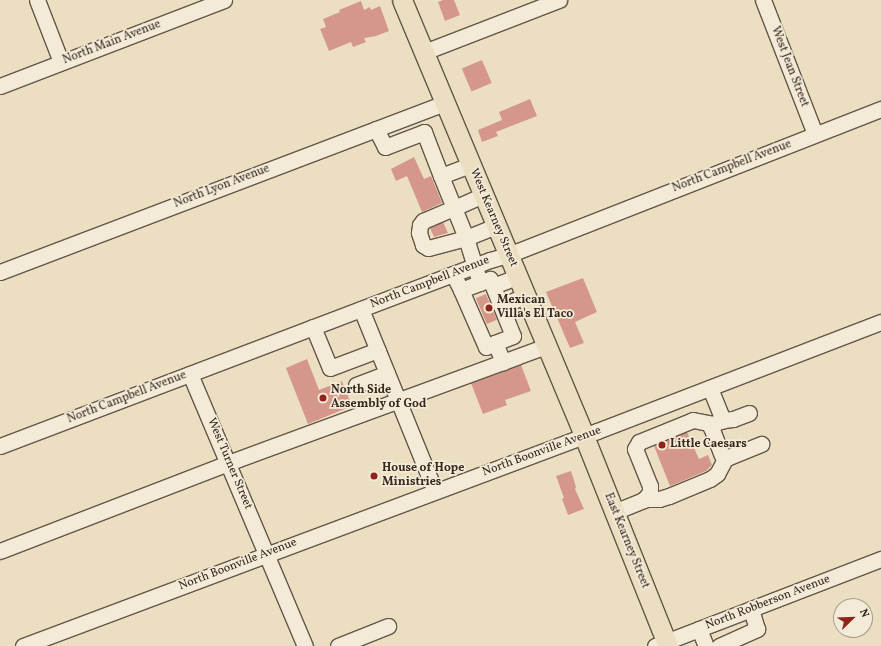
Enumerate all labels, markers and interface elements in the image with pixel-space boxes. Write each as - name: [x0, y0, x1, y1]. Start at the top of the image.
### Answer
- street label: North Main Avenue: [61, 18, 163, 68]
- street label: West Jean Street: [767, 25, 811, 109]
- street label: North Campbell Avenue: [670, 138, 794, 196]
- street label: North Lyon Avenue: [172, 162, 272, 212]
- street label: West Kearney Street: [466, 166, 520, 270]
- street label: North Campbell Avenue: [368, 254, 492, 312]
- place label: Mexican Villa's El Taco: [497, 294, 573, 322]
- marker: Mexican Villa's El Taco: [484, 303, 494, 313]
- street label: North Campbell Avenue: [65, 369, 189, 427]
- place label: North Side Assembly of God: [331, 384, 425, 412]
- marker: North Side Assembly of God: [318, 393, 328, 403]
- street label: West Turner Street: [203, 416, 255, 512]
- street label: North Boonville Avenue: [481, 424, 603, 480]
- place label: Little Caesars: [670, 438, 747, 452]
- marker: Little Caesars: [657, 440, 667, 450]
- place label: House of Hope Ministries: [382, 462, 463, 490]
- marker: House of Hope Ministries: [369, 471, 379, 481]
- street label: East Kearney Street: [600, 491, 652, 591]
- street label: North Boonville Avenue: [177, 536, 299, 594]
- street label: North Robberson Avenue: [704, 573, 832, 633]
- north arrow: [833, 598, 873, 638]
- text: N: [855, 607, 872, 620]

